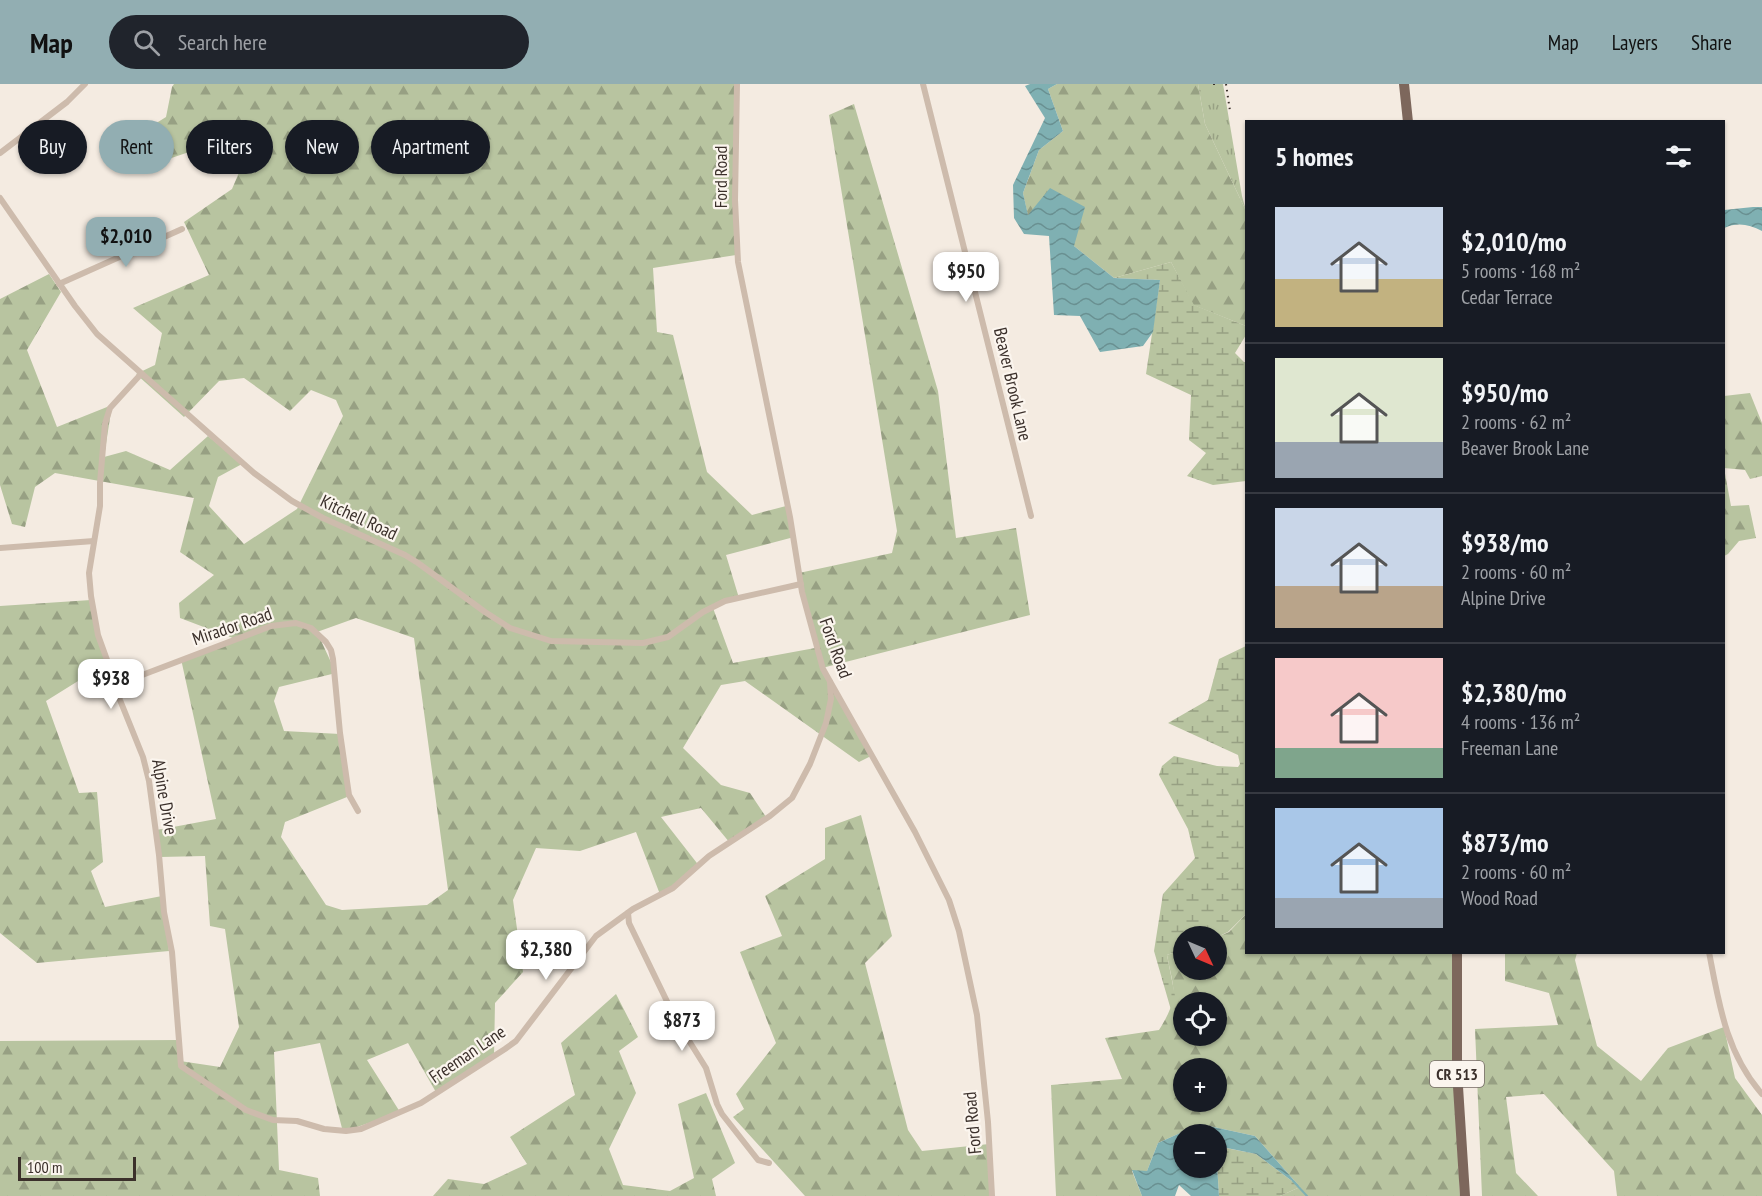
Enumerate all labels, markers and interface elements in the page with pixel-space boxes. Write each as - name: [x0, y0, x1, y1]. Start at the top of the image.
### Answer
- search box: [109, 15, 529, 69]
- text: Map: [30, 24, 73, 61]
- icon: search: [130, 26, 163, 59]
- text: Search here: [178, 28, 267, 56]
- text: Map: [1548, 29, 1579, 56]
- text: Layers: [1612, 29, 1658, 56]
- text: Share: [1691, 29, 1732, 56]
- chip: Buy: [18, 120, 87, 174]
- chip: Rent: [99, 120, 174, 174]
- chip: Filters: [186, 120, 273, 174]
- chip: New: [285, 120, 359, 174]
- chip: Apartment: [371, 120, 490, 174]
- text: 5 homes: [1275, 140, 1353, 173]
- icon: filters: [1662, 140, 1695, 173]
- street label: Ford Road: [709, 146, 732, 208]
- pin: $2,010: [77, 217, 175, 268]
- text: $2,010: [100, 223, 152, 249]
- text: $2,010/mo: [1461, 225, 1567, 258]
- icon: home: [1323, 231, 1395, 303]
- pin: $950: [930, 252, 1002, 303]
- text: $950: [947, 258, 985, 284]
- text: 5 rooms · 168 m²: [1461, 258, 1580, 284]
- text: Cedar Terrace: [1461, 284, 1553, 310]
- street label: Beaver Brook Lane: [989, 325, 1037, 443]
- text: $950/mo: [1461, 376, 1549, 409]
- icon: home: [1323, 382, 1395, 454]
- text: 2 rooms · 62 m²: [1461, 409, 1571, 435]
- text: Beaver Brook Lane: [1461, 435, 1589, 461]
- street label: Kitchell Road: [317, 489, 401, 545]
- text: $938/mo: [1461, 526, 1549, 559]
- icon: home: [1323, 532, 1395, 604]
- text: 2 rooms · 60 m²: [1461, 559, 1571, 585]
- text: Alpine Drive: [1461, 585, 1546, 611]
- street label: Mirador Road: [189, 602, 275, 650]
- street label: Ford Road: [815, 615, 857, 681]
- pin: $938: [75, 659, 147, 710]
- text: $938: [92, 665, 130, 691]
- text: $2,380/mo: [1461, 676, 1567, 709]
- icon: home: [1323, 682, 1395, 754]
- text: 4 rooms · 136 m²: [1461, 709, 1580, 735]
- text: Freeman Lane: [1461, 735, 1558, 761]
- street label: Alpine Drive: [147, 757, 183, 837]
- text: $873/mo: [1461, 826, 1549, 859]
- icon: home: [1323, 832, 1395, 904]
- text: 2 rooms · 60 m²: [1461, 859, 1571, 885]
- text: Wood Road: [1461, 885, 1538, 911]
- north arrow: [1173, 926, 1227, 980]
- map controls: [1173, 926, 1227, 1178]
- pin: $2,380: [497, 930, 595, 981]
- text: $2,380: [520, 936, 572, 962]
- button: locate: [1173, 992, 1227, 1046]
- pin: $873: [646, 1001, 718, 1052]
- text: $873: [663, 1007, 701, 1033]
- street label: Freeman Lane: [424, 1020, 510, 1088]
- button: +: [1173, 1058, 1227, 1112]
- road number: CR 513: [1430, 1061, 1484, 1087]
- street label: Ford Road: [958, 1091, 986, 1155]
- button: −: [1173, 1124, 1227, 1178]
- scale bar: [18, 1154, 136, 1182]
- text: 100 m: [27, 1157, 62, 1177]

